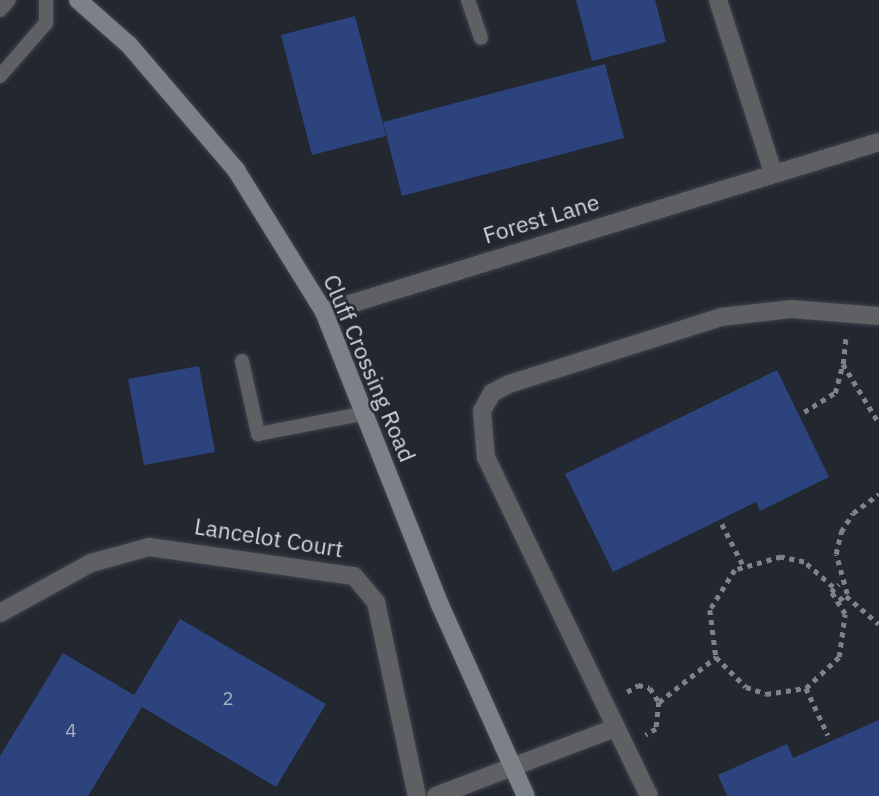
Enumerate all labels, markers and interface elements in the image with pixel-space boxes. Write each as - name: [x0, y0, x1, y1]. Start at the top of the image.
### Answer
- street label: Forest Lane: [480, 187, 602, 249]
- street label: Cluff Crossing Road: [318, 270, 422, 466]
- street label: Lancelot Court: [193, 512, 345, 562]
- house number: 2: [222, 688, 234, 710]
- house number: 4: [65, 720, 77, 742]

